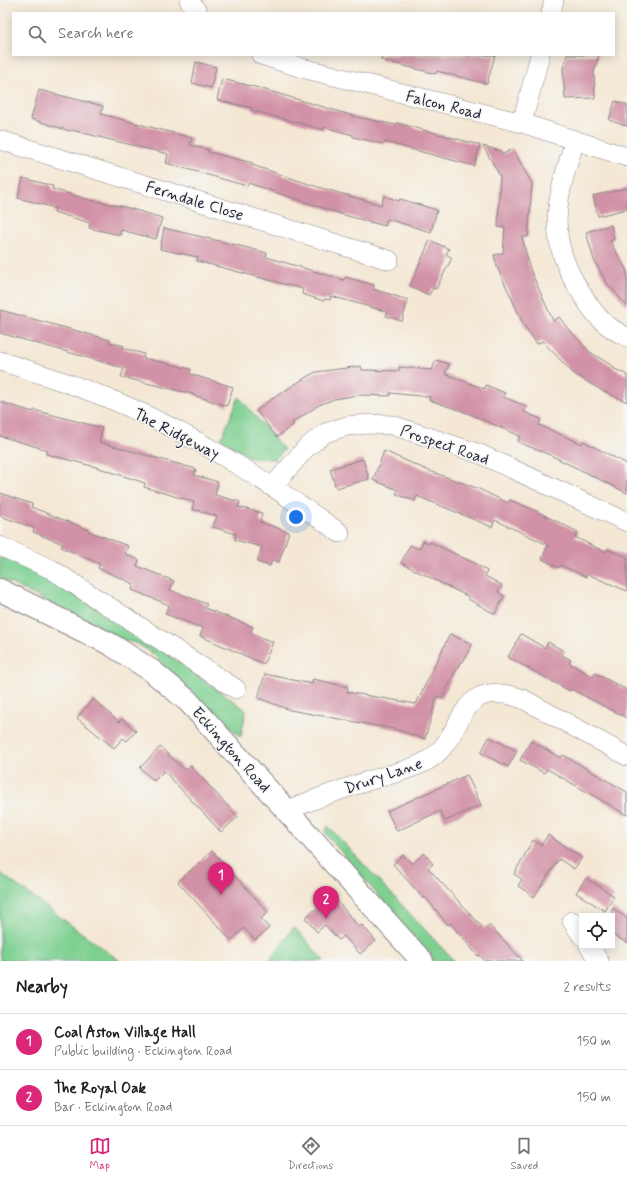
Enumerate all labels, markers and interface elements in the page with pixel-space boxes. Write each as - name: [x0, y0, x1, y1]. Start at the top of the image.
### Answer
- search box: [12, 12, 615, 56]
- icon: search: [26, 23, 48, 45]
- text: Search here: [58, 24, 134, 44]
- street label: Falcon Road: [404, 86, 484, 125]
- street label: Ferndale Close: [143, 177, 246, 226]
- street label: The Ridgeway: [129, 404, 223, 466]
- street label: Prospect Road: [397, 420, 492, 470]
- your location: [286, 507, 306, 527]
- street label: Eckington Road: [187, 703, 275, 797]
- street label: Drury Lane: [342, 753, 425, 800]
- pin: 1: [208, 862, 234, 895]
- pin: 2: [313, 886, 339, 919]
- map controls: [579, 913, 615, 949]
- button: locate: [579, 913, 615, 949]
- text: Nearby: [16, 976, 68, 998]
- text: 2 results: [564, 979, 611, 996]
- text: Coal Aston Village Hall: [54, 1023, 196, 1043]
- text: 1: [26, 1033, 32, 1050]
- text: 150 m: [577, 1033, 611, 1050]
- text: Public building · Eckington Road: [54, 1043, 232, 1060]
- text: The Royal Oak: [54, 1079, 146, 1099]
- text: 2: [26, 1089, 32, 1106]
- text: 150 m: [577, 1089, 611, 1106]
- text: Bar · Eckington Road: [54, 1099, 172, 1116]
- tab: Map: [89, 1135, 111, 1173]
- tab: Directions: [288, 1135, 333, 1173]
- tab: Saved: [511, 1135, 538, 1173]

